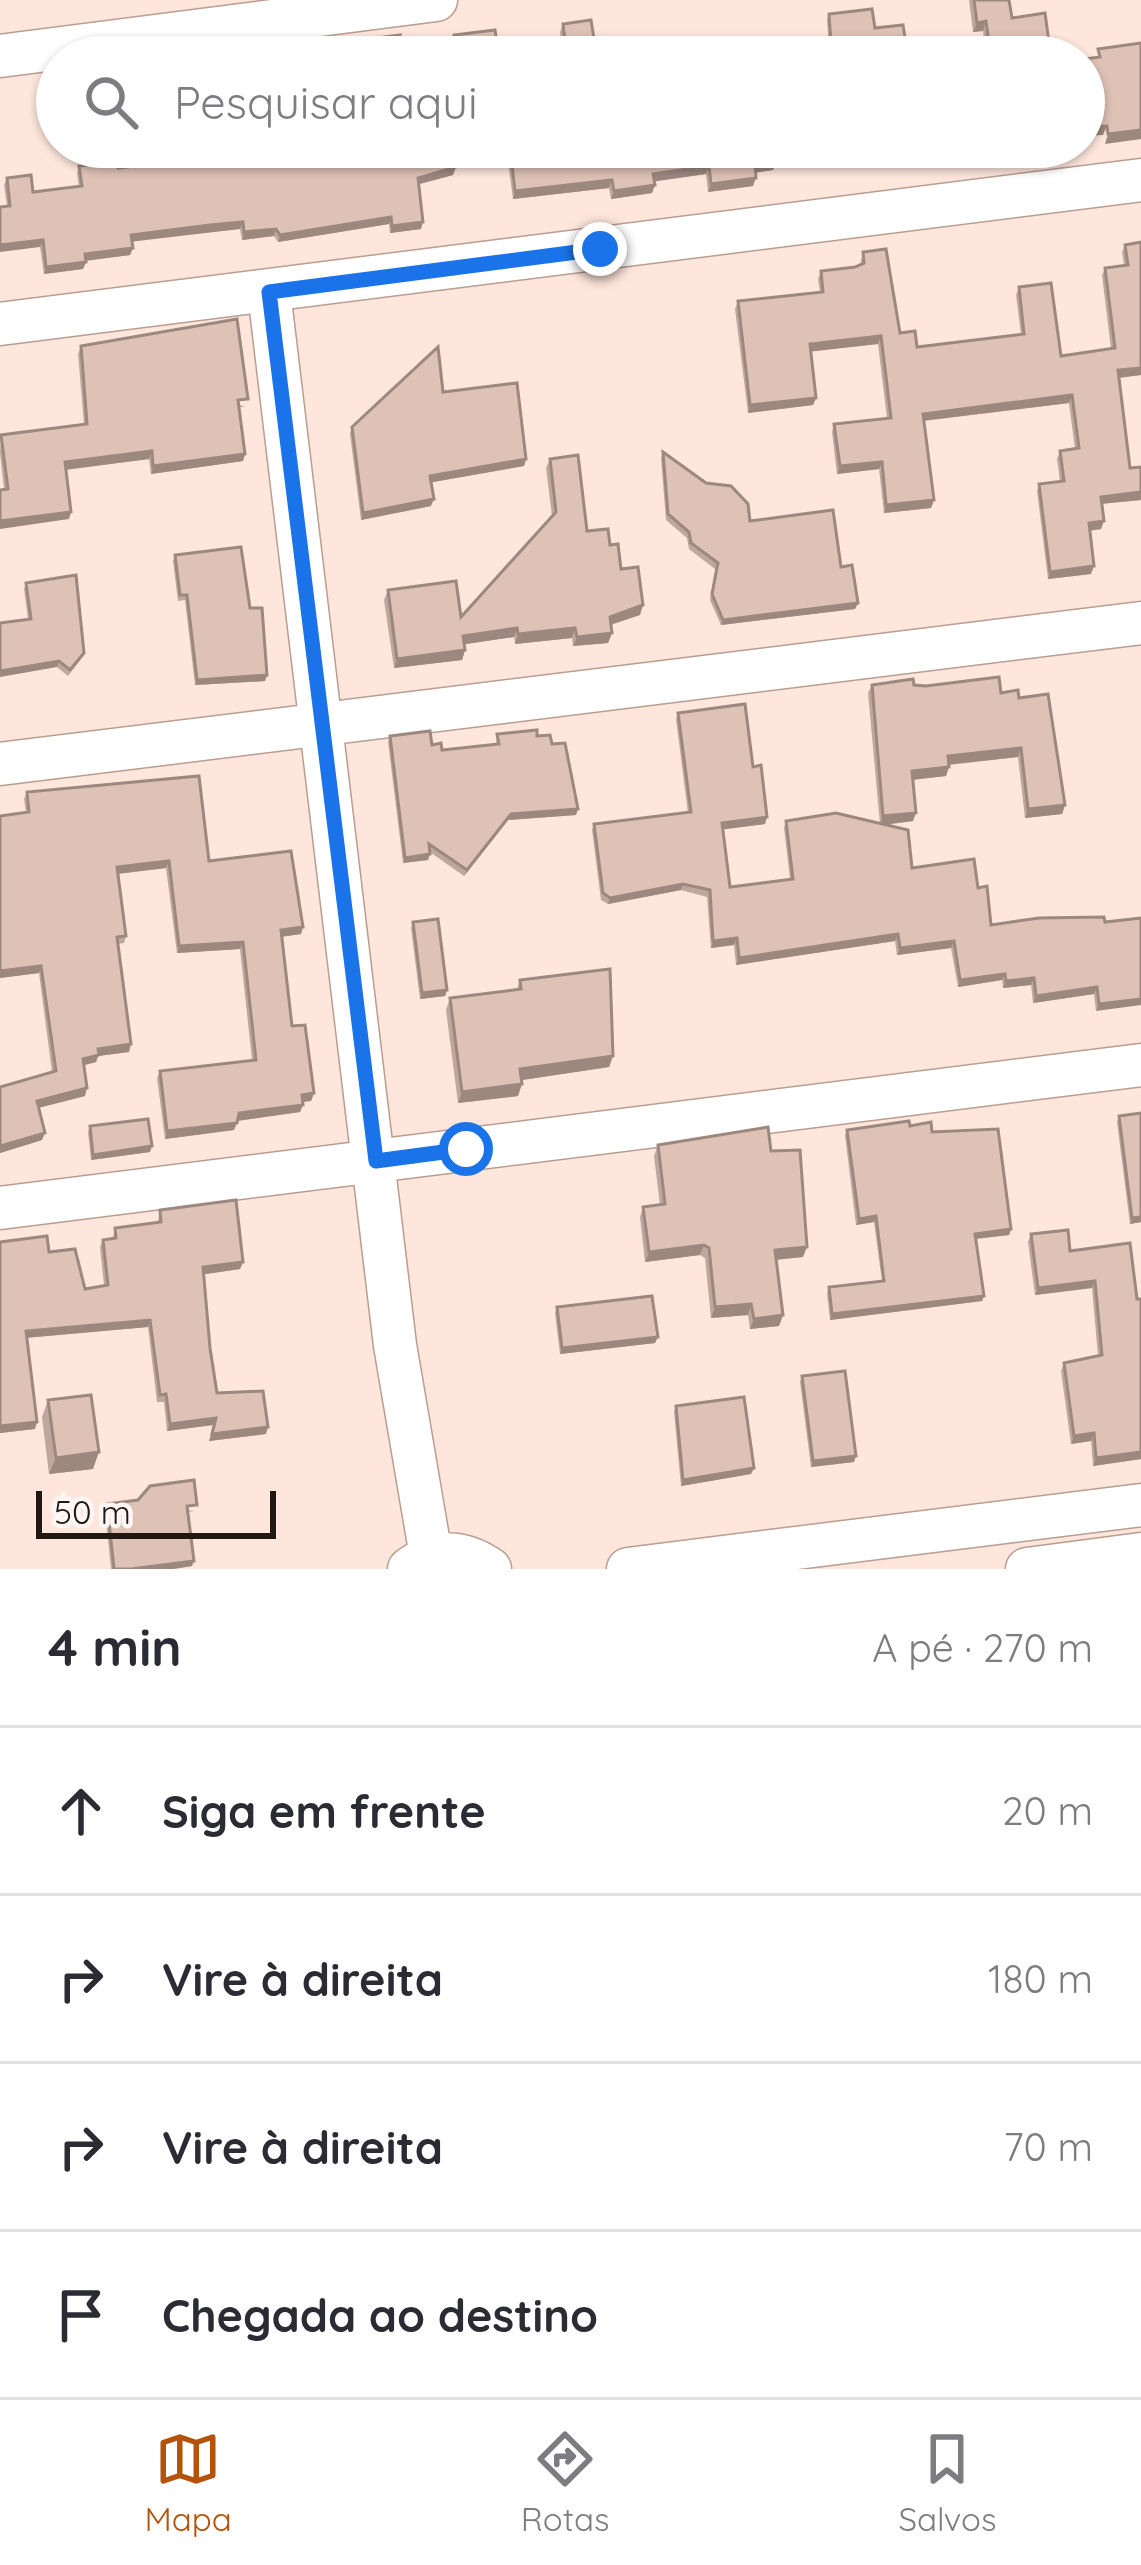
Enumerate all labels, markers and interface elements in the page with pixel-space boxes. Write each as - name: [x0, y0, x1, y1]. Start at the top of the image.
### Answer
- search box: [36, 36, 1105, 168]
- icon: search: [78, 69, 144, 135]
- text: Pesquisar aqui: [174, 74, 478, 130]
- route end: [573, 222, 627, 276]
- route start: [439, 1122, 493, 1176]
- scale bar: [36, 1485, 276, 1538]
- text: 50 m: [54, 1491, 131, 1532]
- text: 4 min: [48, 1615, 182, 1679]
- text: A pé · 270 m: [872, 1623, 1093, 1672]
- icon: ahead: [48, 1778, 114, 1844]
- text: Siga em frente: [162, 1783, 486, 1839]
- text: 20 m: [1002, 1786, 1093, 1835]
- icon: right: [48, 1946, 114, 2012]
- text: Vire à direita: [162, 1951, 443, 2007]
- text: 180 m: [988, 1954, 1093, 2003]
- icon: right: [48, 2114, 114, 2180]
- text: Vire à direita: [162, 2119, 443, 2175]
- text: 70 m: [1004, 2122, 1093, 2171]
- icon: arrive: [48, 2282, 114, 2348]
- text: Chegada ao destino: [162, 2287, 598, 2343]
- tab: Mapa: [145, 2426, 232, 2539]
- tab: Rotas: [521, 2426, 609, 2539]
- tab: Salvos: [898, 2426, 996, 2539]

